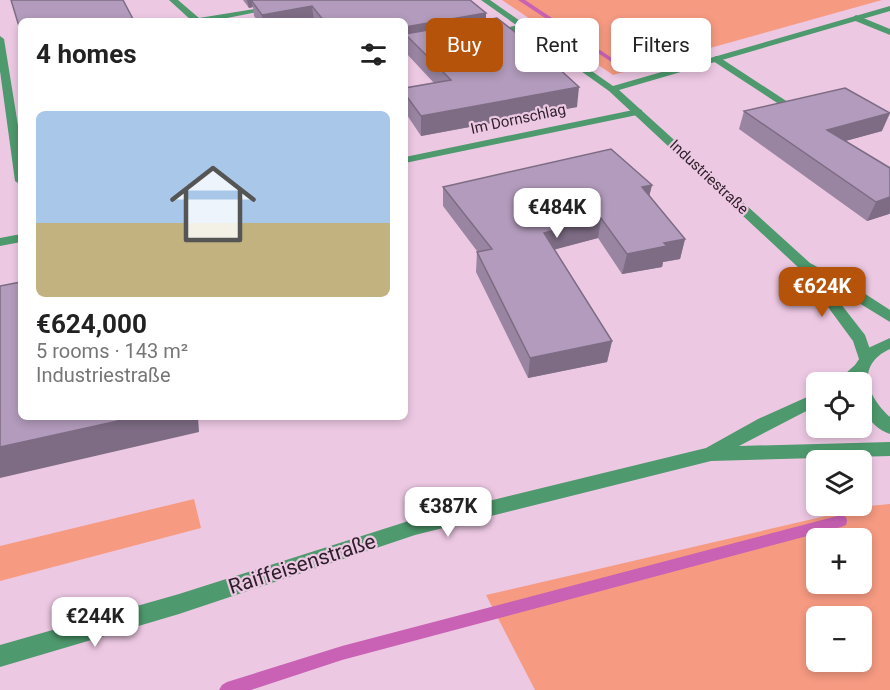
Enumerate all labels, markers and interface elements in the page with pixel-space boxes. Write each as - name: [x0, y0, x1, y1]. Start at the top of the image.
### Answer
- chip: Buy: [426, 18, 503, 72]
- chip: Rent: [515, 18, 599, 72]
- chip: Filters: [611, 18, 711, 72]
- icon: filters: [357, 38, 390, 71]
- text: 4 homes: [36, 39, 137, 69]
- street label: Im Dornschlag: [469, 100, 567, 138]
- street label: Industriestraße: [666, 136, 752, 218]
- icon: home: [159, 150, 267, 258]
- pin: €484K: [515, 188, 599, 239]
- text: €484K: [528, 195, 586, 219]
- pin: €624K: [780, 267, 864, 318]
- text: €624K: [793, 274, 851, 298]
- text: €624,000: [36, 309, 147, 339]
- text: 5 rooms · 143 m²: [36, 339, 188, 363]
- text: Industriestraße: [36, 363, 171, 387]
- map controls: [806, 372, 872, 672]
- button: locate: [806, 372, 872, 438]
- button: layers: [806, 450, 872, 516]
- pin: €387K: [406, 487, 490, 538]
- text: €387K: [419, 494, 477, 518]
- button: +: [806, 528, 872, 594]
- street label: Raiffeisenstraße: [225, 529, 379, 599]
- pin: €244K: [53, 597, 137, 648]
- text: €244K: [66, 604, 124, 628]
- button: −: [806, 606, 872, 672]

